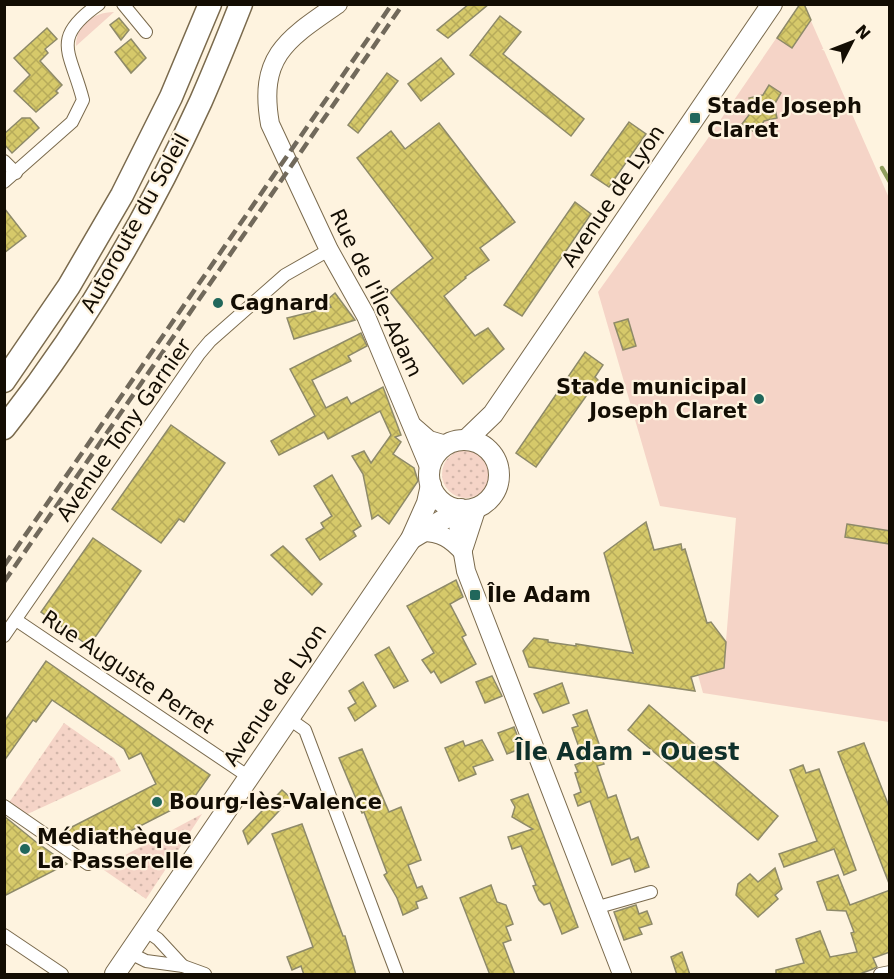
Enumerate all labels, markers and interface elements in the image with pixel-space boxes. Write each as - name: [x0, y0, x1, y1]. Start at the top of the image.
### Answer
- north arrow: [822, 12, 882, 72]
- text: N: [851, 21, 874, 44]
- place label: Stade Joseph Claret: [707, 94, 862, 142]
- marker: Stade Joseph Claret: [688, 111, 702, 125]
- street label: Avenue de Lyon: [557, 120, 669, 272]
- street label: Autoroute du Soleil: [76, 129, 194, 317]
- street label: Rue de l'Île-Adam: [325, 205, 428, 381]
- place label: Cagnard: [230, 291, 329, 315]
- marker: Cagnard: [211, 296, 225, 310]
- street label: Avenue Tony Garnier: [52, 334, 196, 526]
- place label: Stade municipal Joseph Claret: [556, 375, 747, 423]
- marker: Stade municipal Joseph Claret: [752, 392, 766, 406]
- place label: Île Adam: [487, 582, 591, 607]
- marker: Île Adam: [468, 588, 482, 602]
- street label: Rue Auguste Perret: [38, 606, 218, 738]
- street label: Avenue de Lyon: [219, 619, 331, 771]
- district label: Île Adam - Ouest: [515, 737, 739, 766]
- place label: Bourg-lès-Valence: [169, 790, 382, 814]
- marker: Bourg-lès-Valence: [150, 795, 164, 809]
- place label: Médiathèque La Passerelle: [37, 825, 193, 873]
- marker: Médiathèque La Passerelle: [18, 842, 32, 856]

